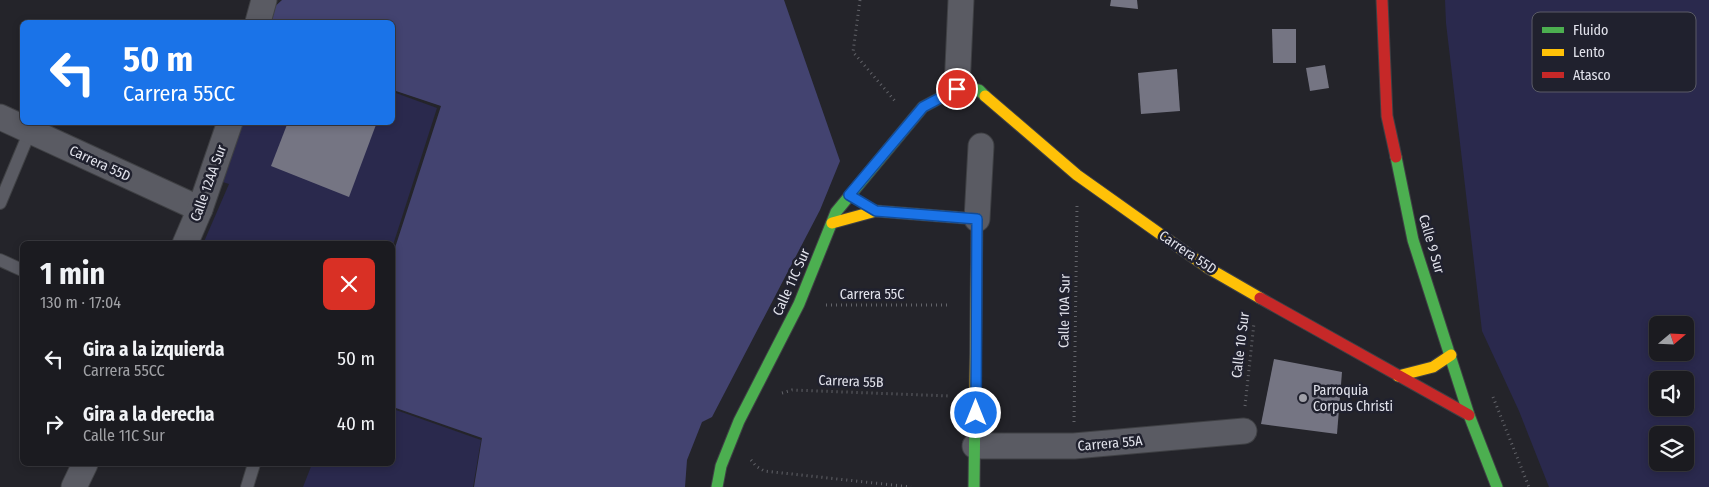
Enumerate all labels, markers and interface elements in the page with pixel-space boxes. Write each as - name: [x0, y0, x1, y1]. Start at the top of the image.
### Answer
- legend: [1532, 12, 1696, 92]
- text: Fluido: [1573, 22, 1608, 39]
- text: 50 m: [123, 38, 193, 80]
- icon: left: [40, 40, 105, 105]
- text: Lento: [1573, 44, 1605, 61]
- text: Atasco: [1573, 67, 1611, 84]
- pin: [936, 68, 978, 110]
- icon: arrive: [943, 75, 971, 103]
- text: Carrera 55CC: [123, 80, 235, 107]
- street label: Carrera 55D: [66, 142, 133, 185]
- street label: Calle 12AA Sur: [187, 143, 230, 224]
- street label: Calle 9 Sur: [1415, 213, 1448, 276]
- street label: Carrera 55D: [1156, 227, 1220, 278]
- street label: Calle 11C Sur: [769, 246, 814, 318]
- text: 1 min: [40, 256, 105, 292]
- button: close: [323, 258, 375, 310]
- street label: Calle 10A Sur: [1055, 274, 1074, 348]
- street label: Carrera 55C: [840, 286, 904, 303]
- text: 130 m · 17:04: [40, 293, 121, 312]
- street label: Calle 10 Sur: [1228, 311, 1253, 379]
- north arrow: [1649, 316, 1694, 361]
- map controls: [1649, 316, 1694, 471]
- text: Gira a la izquierda: [83, 338, 225, 361]
- icon: left: [40, 345, 68, 373]
- text: 50 m: [337, 347, 375, 370]
- text: Carrera 55CC: [83, 361, 165, 380]
- button: sound: [1649, 371, 1694, 416]
- street label: Carrera 55B: [818, 372, 884, 391]
- place label: Parroquia Corpus Christi: [1313, 382, 1393, 415]
- position arrow: [949, 386, 1001, 438]
- marker: Parroquia Corpus Christi: [1297, 392, 1309, 404]
- text: Gira a la derecha: [83, 403, 215, 426]
- icon: right: [40, 410, 68, 438]
- text: 40 m: [337, 412, 375, 435]
- text: Calle 11C Sur: [83, 426, 165, 445]
- button: layers: [1649, 426, 1694, 471]
- street label: Carrera 55A: [1077, 432, 1144, 455]

